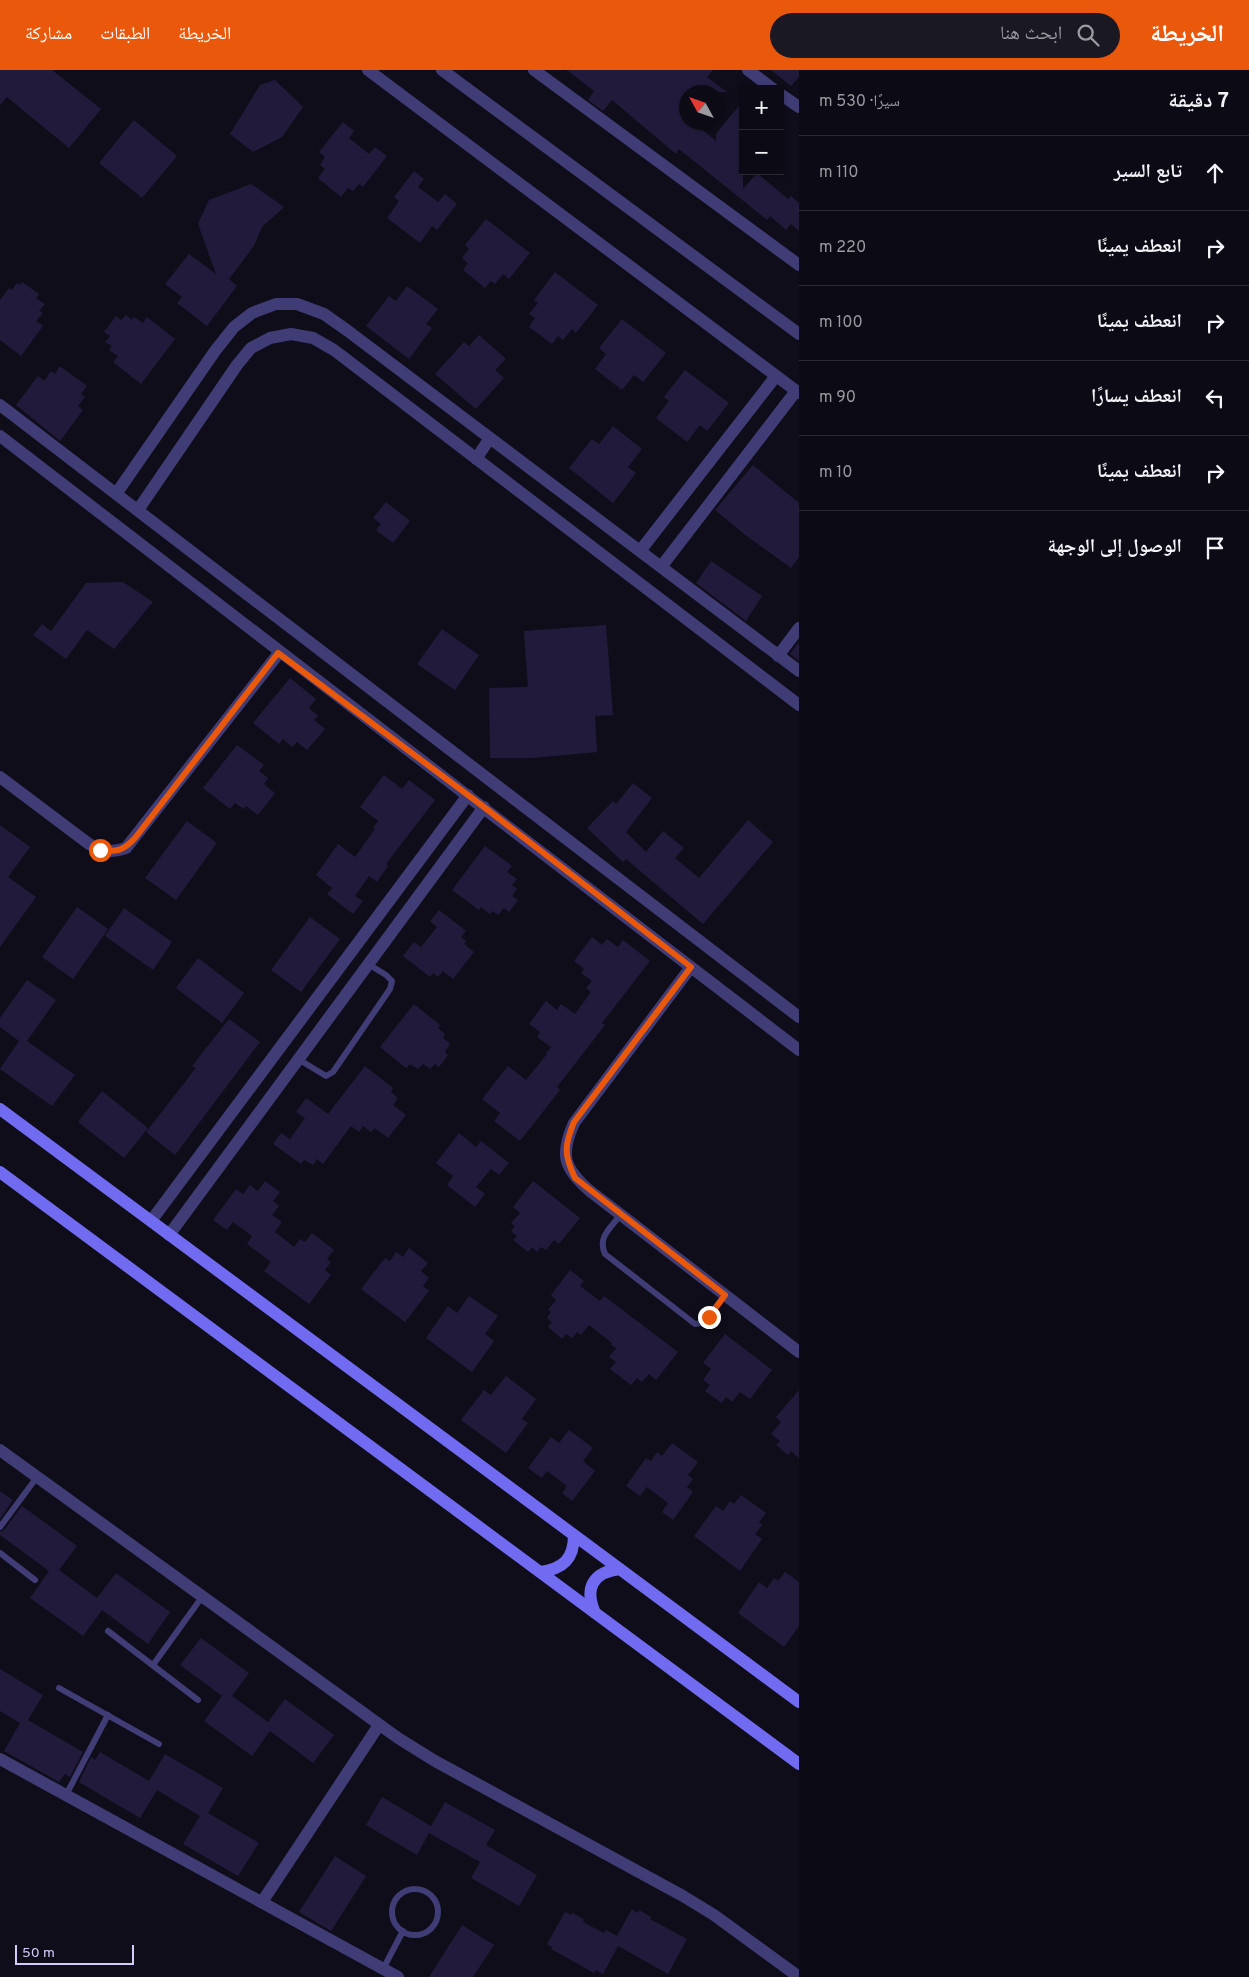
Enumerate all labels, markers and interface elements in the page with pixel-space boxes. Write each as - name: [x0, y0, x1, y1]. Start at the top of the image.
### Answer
- search box: [770, 13, 1120, 58]
- text: الخريطة: [1150, 20, 1224, 50]
- icon: search: [1074, 21, 1102, 49]
- text: ابحث هنا: [1000, 22, 1062, 46]
- text: مشاركة: [25, 23, 72, 46]
- text: الطبقات: [100, 23, 150, 46]
- text: الخريطة: [178, 23, 231, 46]
- north arrow: [679, 85, 724, 130]
- map controls: [739, 85, 784, 175]
- button: +: [739, 85, 784, 130]
- text: 7 دقيقة: [1168, 88, 1229, 115]
- text: سيرًا · 530 m: [819, 92, 900, 112]
- button: −: [739, 130, 784, 175]
- icon: ahead: [1201, 159, 1229, 187]
- text: تابع السير: [1114, 160, 1182, 184]
- text: 110 m: [819, 163, 859, 183]
- icon: right: [1201, 234, 1229, 262]
- text: انعطف يمينًا: [1097, 235, 1182, 259]
- text: 220 m: [819, 238, 866, 258]
- icon: right: [1201, 309, 1229, 337]
- text: انعطف يمينًا: [1097, 310, 1182, 334]
- text: 100 m: [819, 313, 863, 333]
- icon: left: [1201, 384, 1229, 412]
- text: انعطف يسارًا: [1091, 385, 1182, 409]
- text: 90 m: [819, 388, 856, 408]
- icon: right: [1201, 459, 1229, 487]
- text: انعطف يمينًا: [1097, 460, 1182, 484]
- text: 10 m: [819, 463, 853, 483]
- icon: arrive: [1201, 534, 1229, 562]
- text: الوصول إلى الوجهة: [1048, 535, 1182, 559]
- route start: [89, 839, 112, 862]
- route end: [698, 1306, 721, 1329]
- scale bar: [15, 1942, 134, 1965]
- text: 50 m: [22, 1945, 55, 1962]

